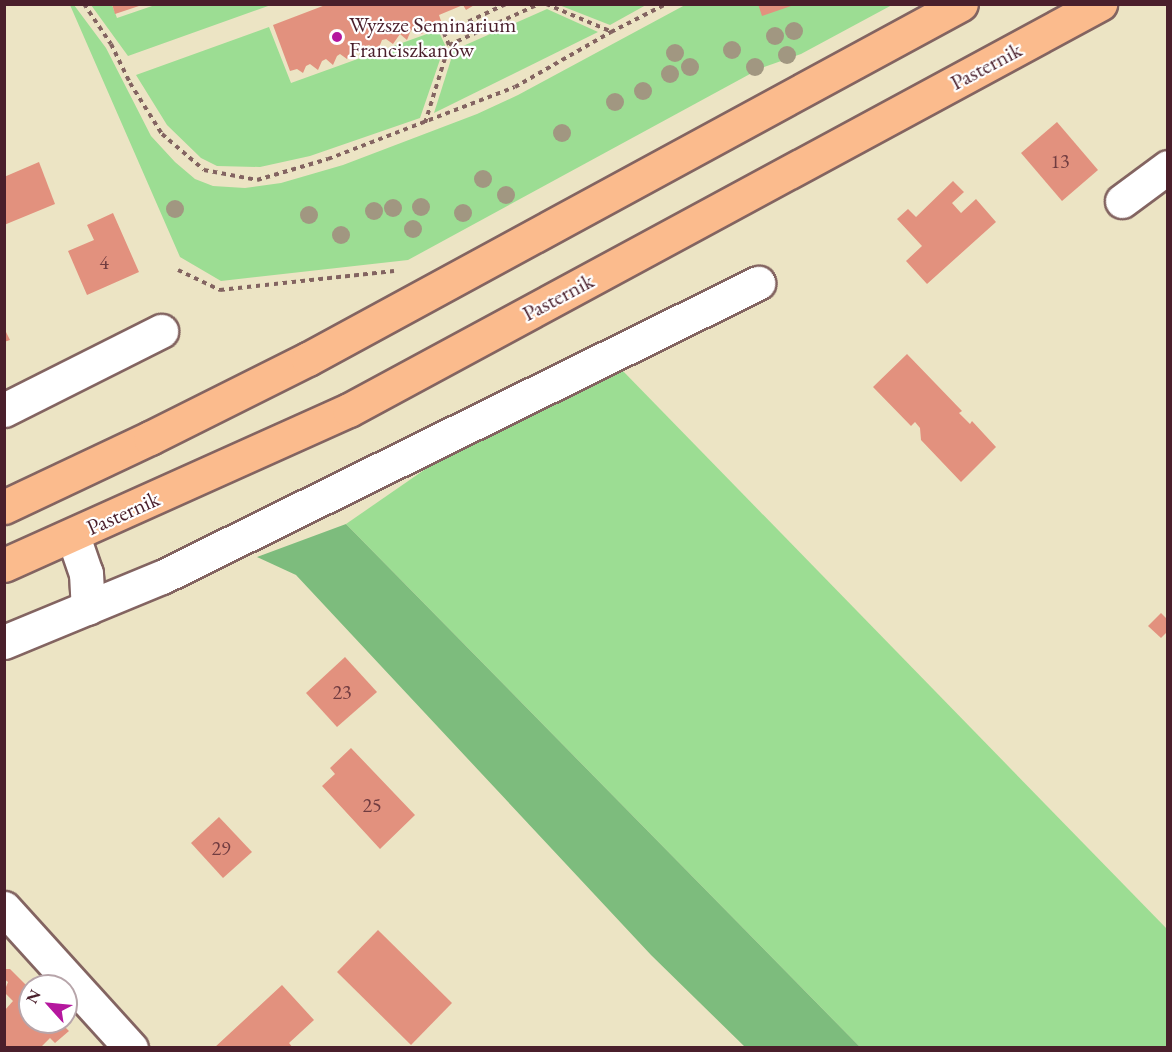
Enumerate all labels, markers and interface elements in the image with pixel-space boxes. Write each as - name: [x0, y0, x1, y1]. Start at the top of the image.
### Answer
- place label: Wyższe Seminarium Franciszkanów: [349, 11, 516, 62]
- marker: Wyższe Seminarium Franciszkanów: [330, 30, 344, 44]
- street label: Pasternik: [946, 36, 1026, 96]
- house number: 13: [1050, 149, 1070, 173]
- house number: 4: [99, 250, 109, 274]
- street label: Pasternik: [518, 267, 598, 327]
- street label: Pasternik: [82, 485, 164, 541]
- house number: 23: [332, 680, 352, 704]
- house number: 25: [362, 793, 382, 817]
- house number: 29: [211, 836, 231, 860]
- north arrow: [18, 974, 78, 1034]
- text: N: [21, 986, 46, 1007]

